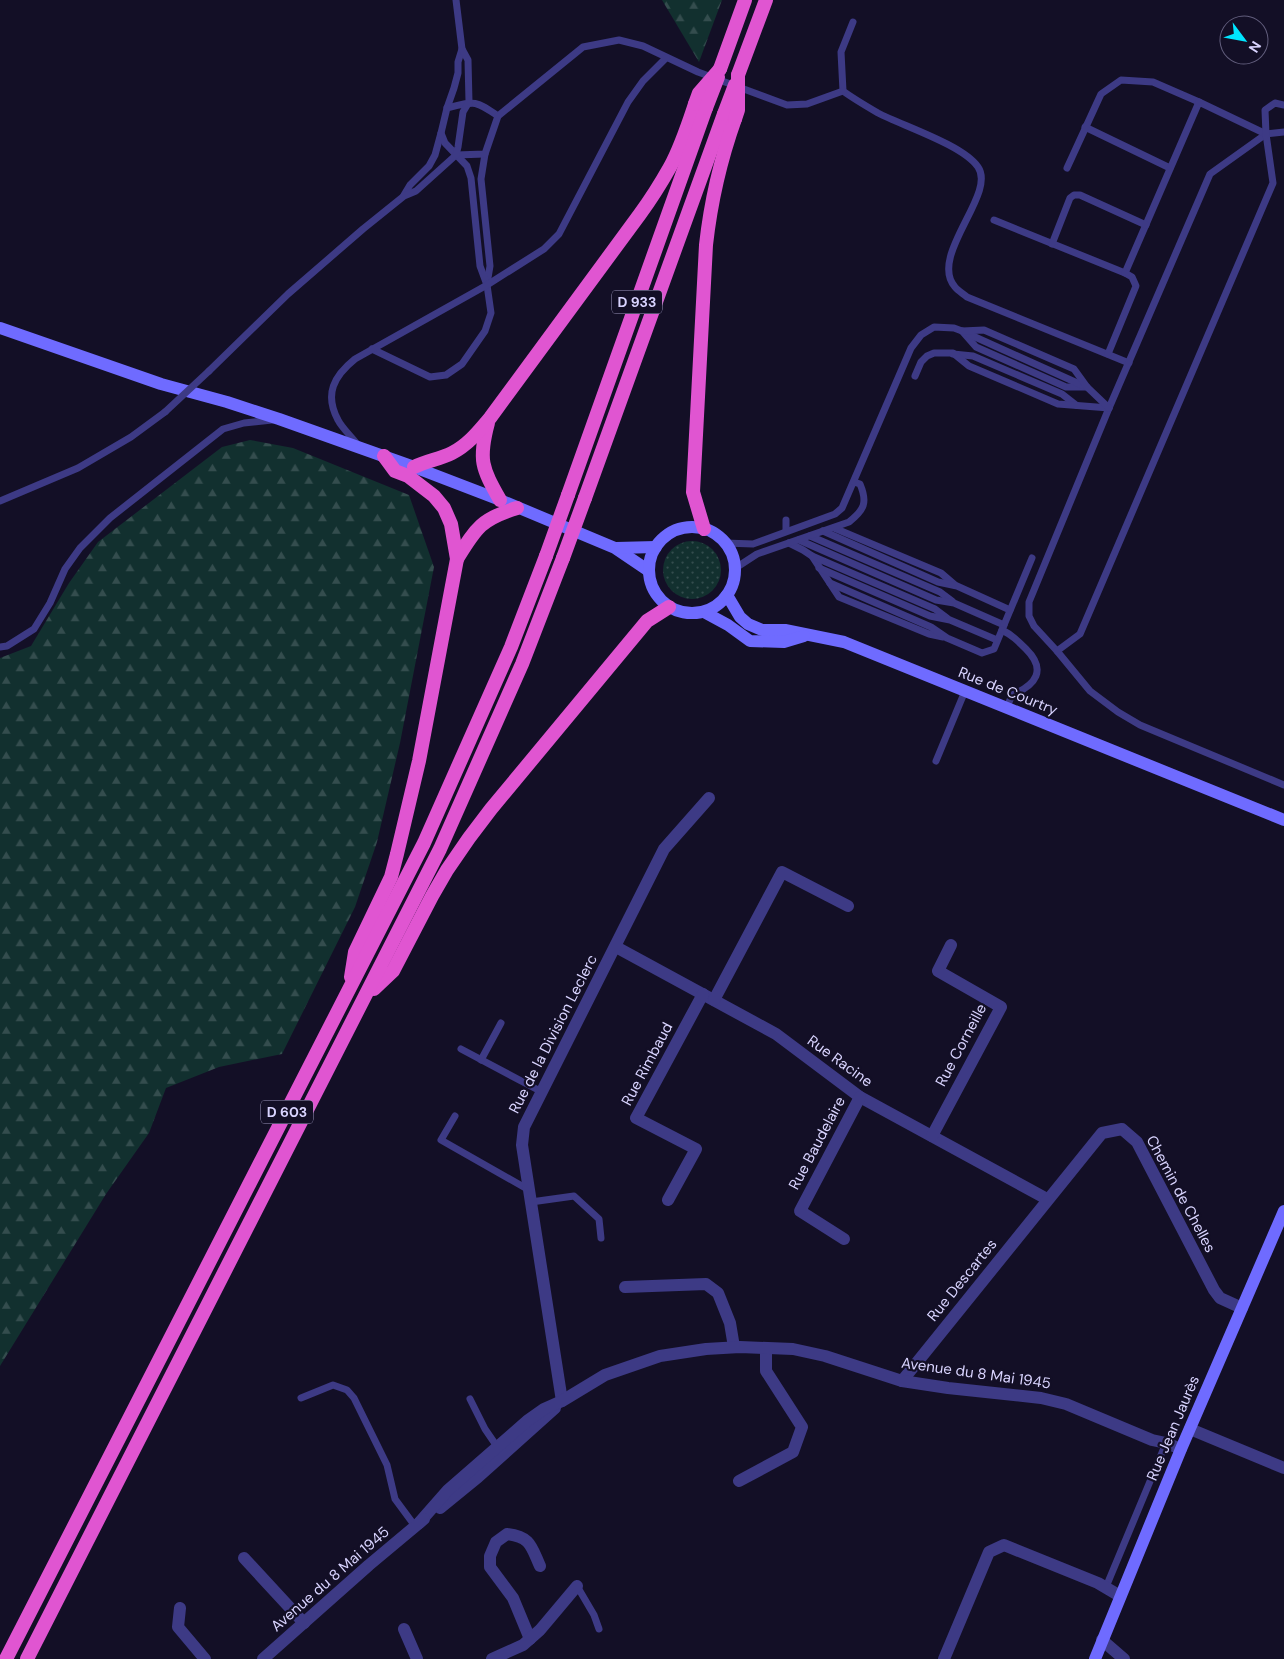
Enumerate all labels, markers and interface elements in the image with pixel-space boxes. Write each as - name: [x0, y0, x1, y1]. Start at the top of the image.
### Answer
- north arrow: [1219, 15, 1269, 65]
- text: N: [1245, 38, 1265, 56]
- road number: D 933: [612, 290, 662, 314]
- street label: Rue de Courtry: [955, 662, 1061, 720]
- street label: Rue de la Division Leclerc: [504, 951, 602, 1117]
- street label: Rue Corneille: [931, 1000, 991, 1090]
- street label: Rue Rimbaud: [617, 1019, 677, 1109]
- street label: Rue Racine: [803, 1031, 877, 1091]
- street label: Rue Baudelaire: [784, 1093, 850, 1193]
- road number: D 603: [261, 1100, 313, 1124]
- street label: Chemin de Chelles: [1142, 1132, 1220, 1256]
- street label: Rue Descartes: [923, 1235, 1001, 1325]
- street label: Avenue du 8 Mai 1945: [900, 1353, 1052, 1393]
- street label: Rue Jean Jaurès: [1142, 1372, 1204, 1484]
- street label: Avenue du 8 Mai 1945: [267, 1522, 393, 1636]

